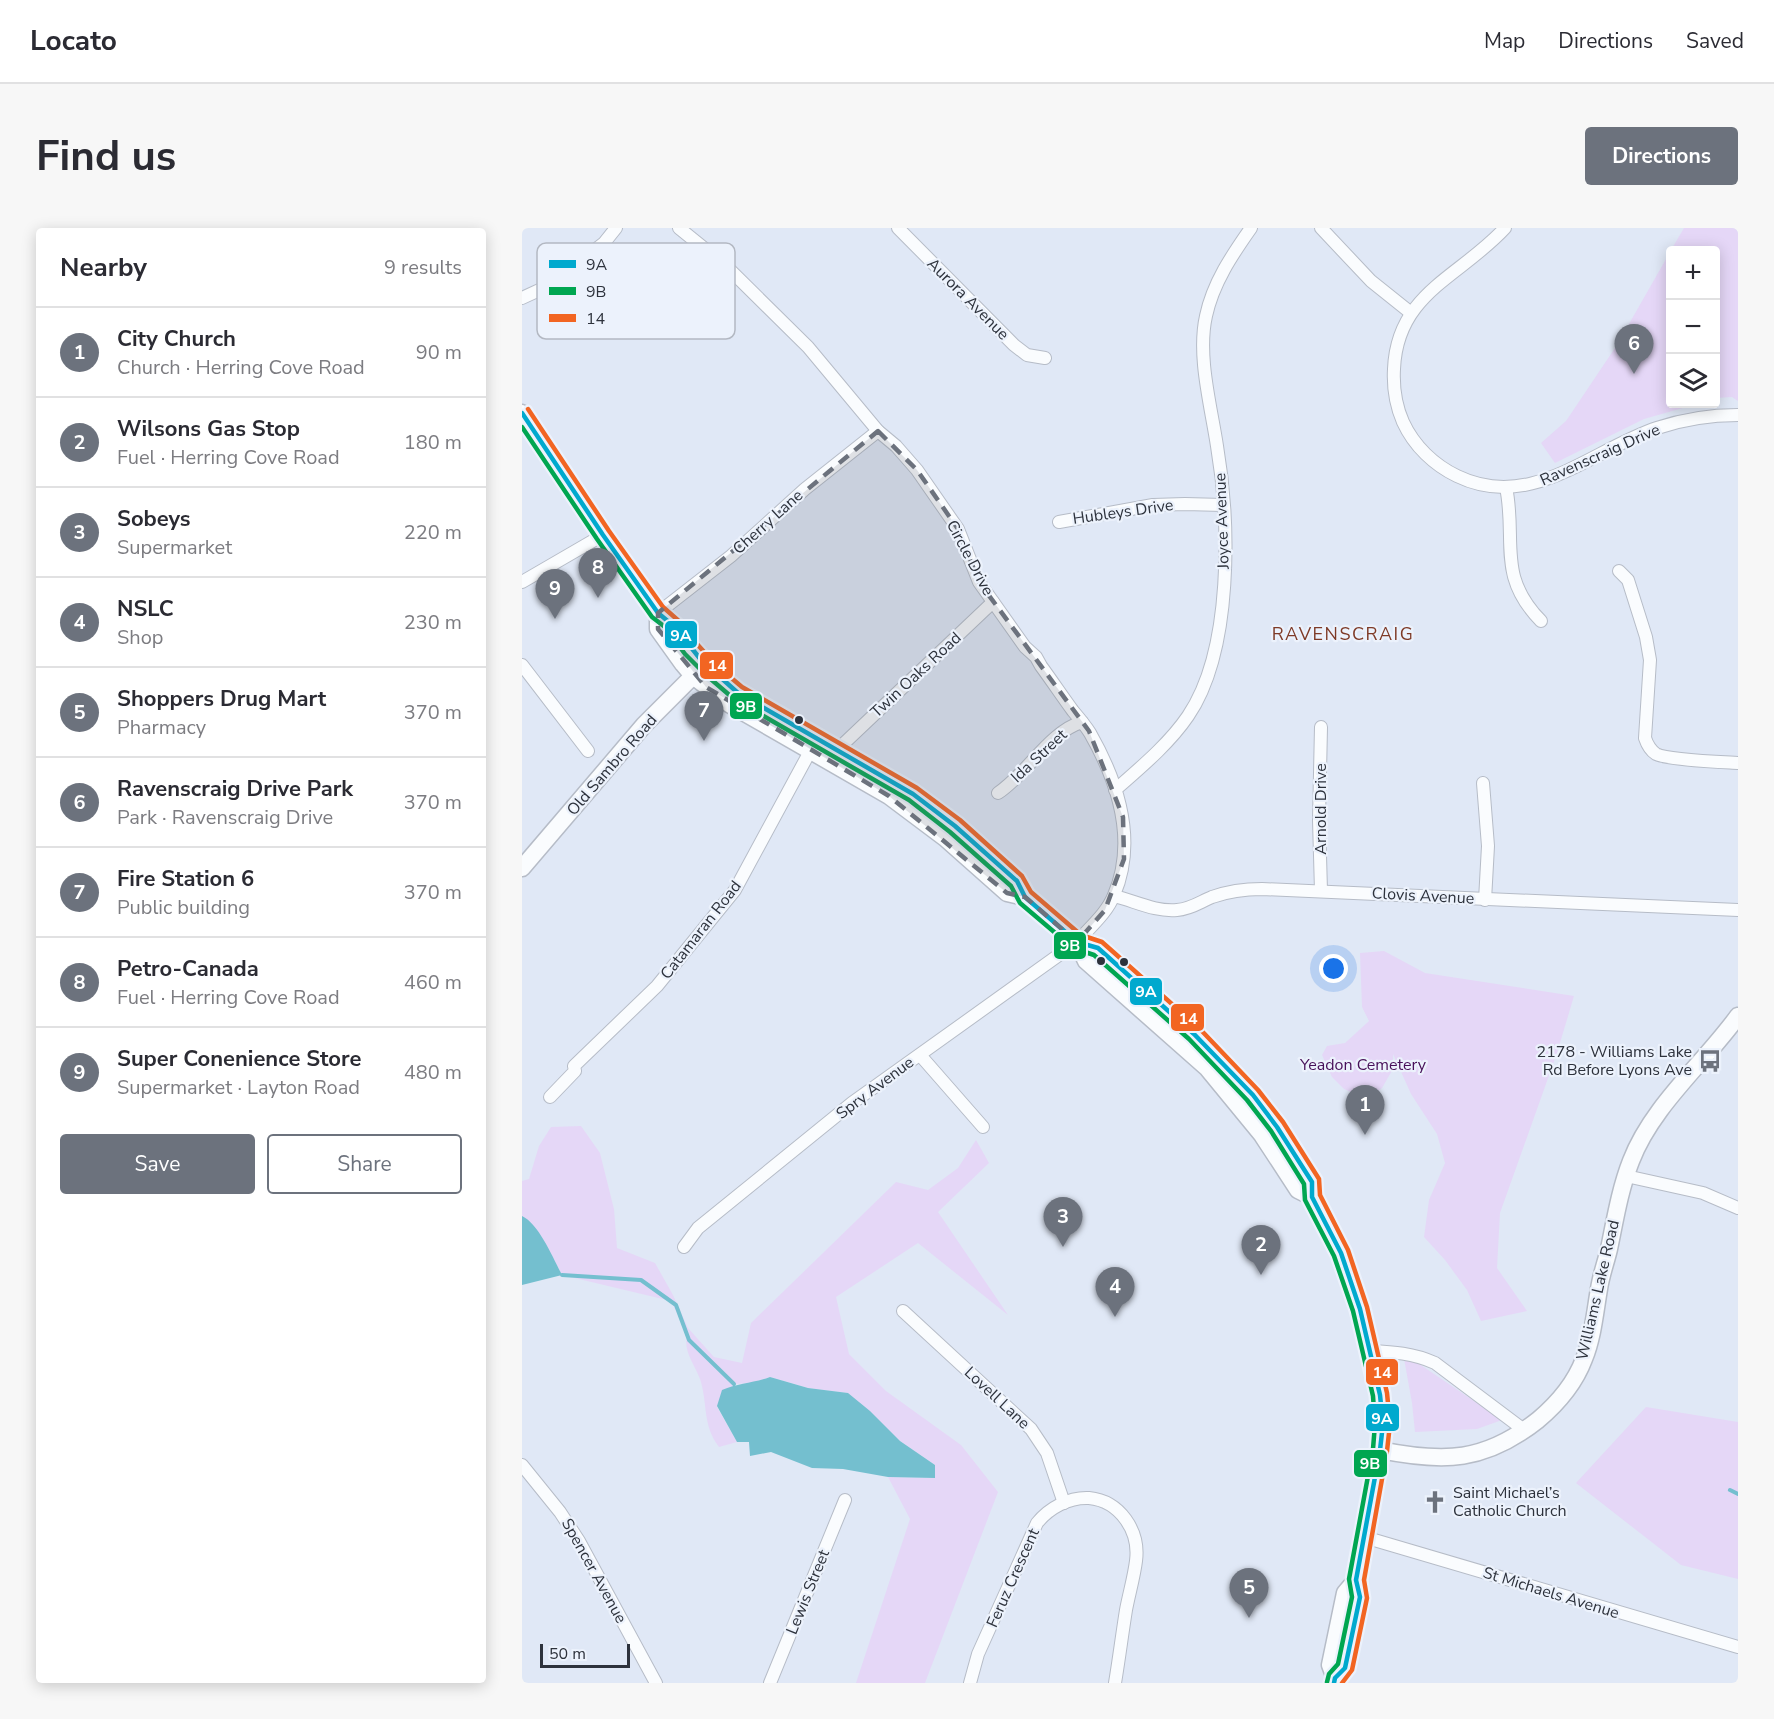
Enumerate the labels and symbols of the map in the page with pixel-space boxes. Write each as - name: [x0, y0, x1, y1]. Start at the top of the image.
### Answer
- legend: [537, 243, 735, 339]
- street label: Aurora Avenue: [922, 253, 1014, 345]
- text: 9A: [586, 254, 608, 276]
- text: 9B: [586, 281, 606, 303]
- text: 14: [586, 308, 606, 330]
- pin: 6: [1614, 324, 1654, 374]
- street label: Ravenscraig Drive: [1537, 419, 1663, 491]
- street label: Joyce Avenue: [1209, 472, 1235, 571]
- street label: Cherry Lane: [728, 485, 808, 559]
- street label: Hubleys Drive: [1071, 494, 1175, 530]
- street label: Circle Drive: [941, 516, 999, 600]
- pin: 8: [578, 548, 618, 598]
- pin: 9: [536, 570, 574, 619]
- line badge: 9A: [664, 620, 698, 649]
- district label: RAVENSCRAIG: [1272, 622, 1414, 646]
- text: 9A: [670, 625, 692, 647]
- street label: Twin Oaks Road: [866, 627, 966, 723]
- line badge: 14: [699, 651, 734, 680]
- text: 14: [707, 655, 727, 677]
- pin: 7: [684, 692, 723, 741]
- line badge: 9B: [729, 692, 763, 720]
- text: 9B: [736, 696, 756, 718]
- street label: Old Sambro Road: [562, 710, 662, 820]
- unlabelled marker: [793, 714, 805, 726]
- street label: Ida Street: [1006, 724, 1072, 788]
- street label: Arnold Drive: [1310, 763, 1332, 855]
- street label: Catamaran Road: [655, 876, 747, 984]
- street label: Clovis Avenue: [1371, 882, 1475, 910]
- line badge: 9B: [1053, 931, 1087, 960]
- text: 9B: [1060, 935, 1080, 957]
- your location: [1319, 954, 1348, 983]
- unlabelled marker: [1095, 955, 1107, 967]
- unlabelled marker: [1118, 956, 1130, 968]
- line badge: 9A: [1129, 977, 1163, 1006]
- text: 9A: [1135, 981, 1157, 1003]
- line badge: 14: [1170, 1003, 1205, 1032]
- text: 14: [1178, 1008, 1198, 1030]
- place label: 2178 - Williams Lake Rd Before Lyons Ave: [1537, 1041, 1692, 1081]
- bus stop icon: 2178 - Williams Lake Rd Before Lyons Ave: [1697, 1048, 1723, 1074]
- street label: Spry Avenue: [832, 1051, 918, 1125]
- park label: Yeadon Cemetery: [1299, 1054, 1427, 1076]
- pin: 1: [1346, 1086, 1384, 1135]
- pin: 3: [1044, 1198, 1082, 1247]
- street label: Williams Lake Road: [1571, 1218, 1625, 1362]
- pin: 2: [1242, 1226, 1280, 1275]
- pin: 4: [1096, 1268, 1134, 1317]
- line badge: 14: [1365, 1358, 1399, 1386]
- street label: Lovell Lane: [959, 1362, 1035, 1434]
- text: 14: [1372, 1362, 1392, 1384]
- line badge: 9A: [1365, 1403, 1400, 1432]
- text: 9A: [1371, 1408, 1393, 1430]
- line badge: 9B: [1353, 1449, 1388, 1478]
- text: 9B: [1360, 1453, 1380, 1475]
- place label: Saint Michael’s Catholic Church: [1453, 1482, 1567, 1522]
- church icon: Saint Michael’s Catholic Church: [1422, 1489, 1448, 1515]
- street label: Spencer Avenue: [556, 1515, 632, 1627]
- street label: Feruz Crescent: [981, 1525, 1045, 1631]
- street label: Lewis Street: [781, 1546, 835, 1638]
- street label: St Michaels Avenue: [1480, 1562, 1622, 1624]
- pin: 5: [1230, 1568, 1268, 1618]
- scale bar: [540, 1641, 630, 1668]

